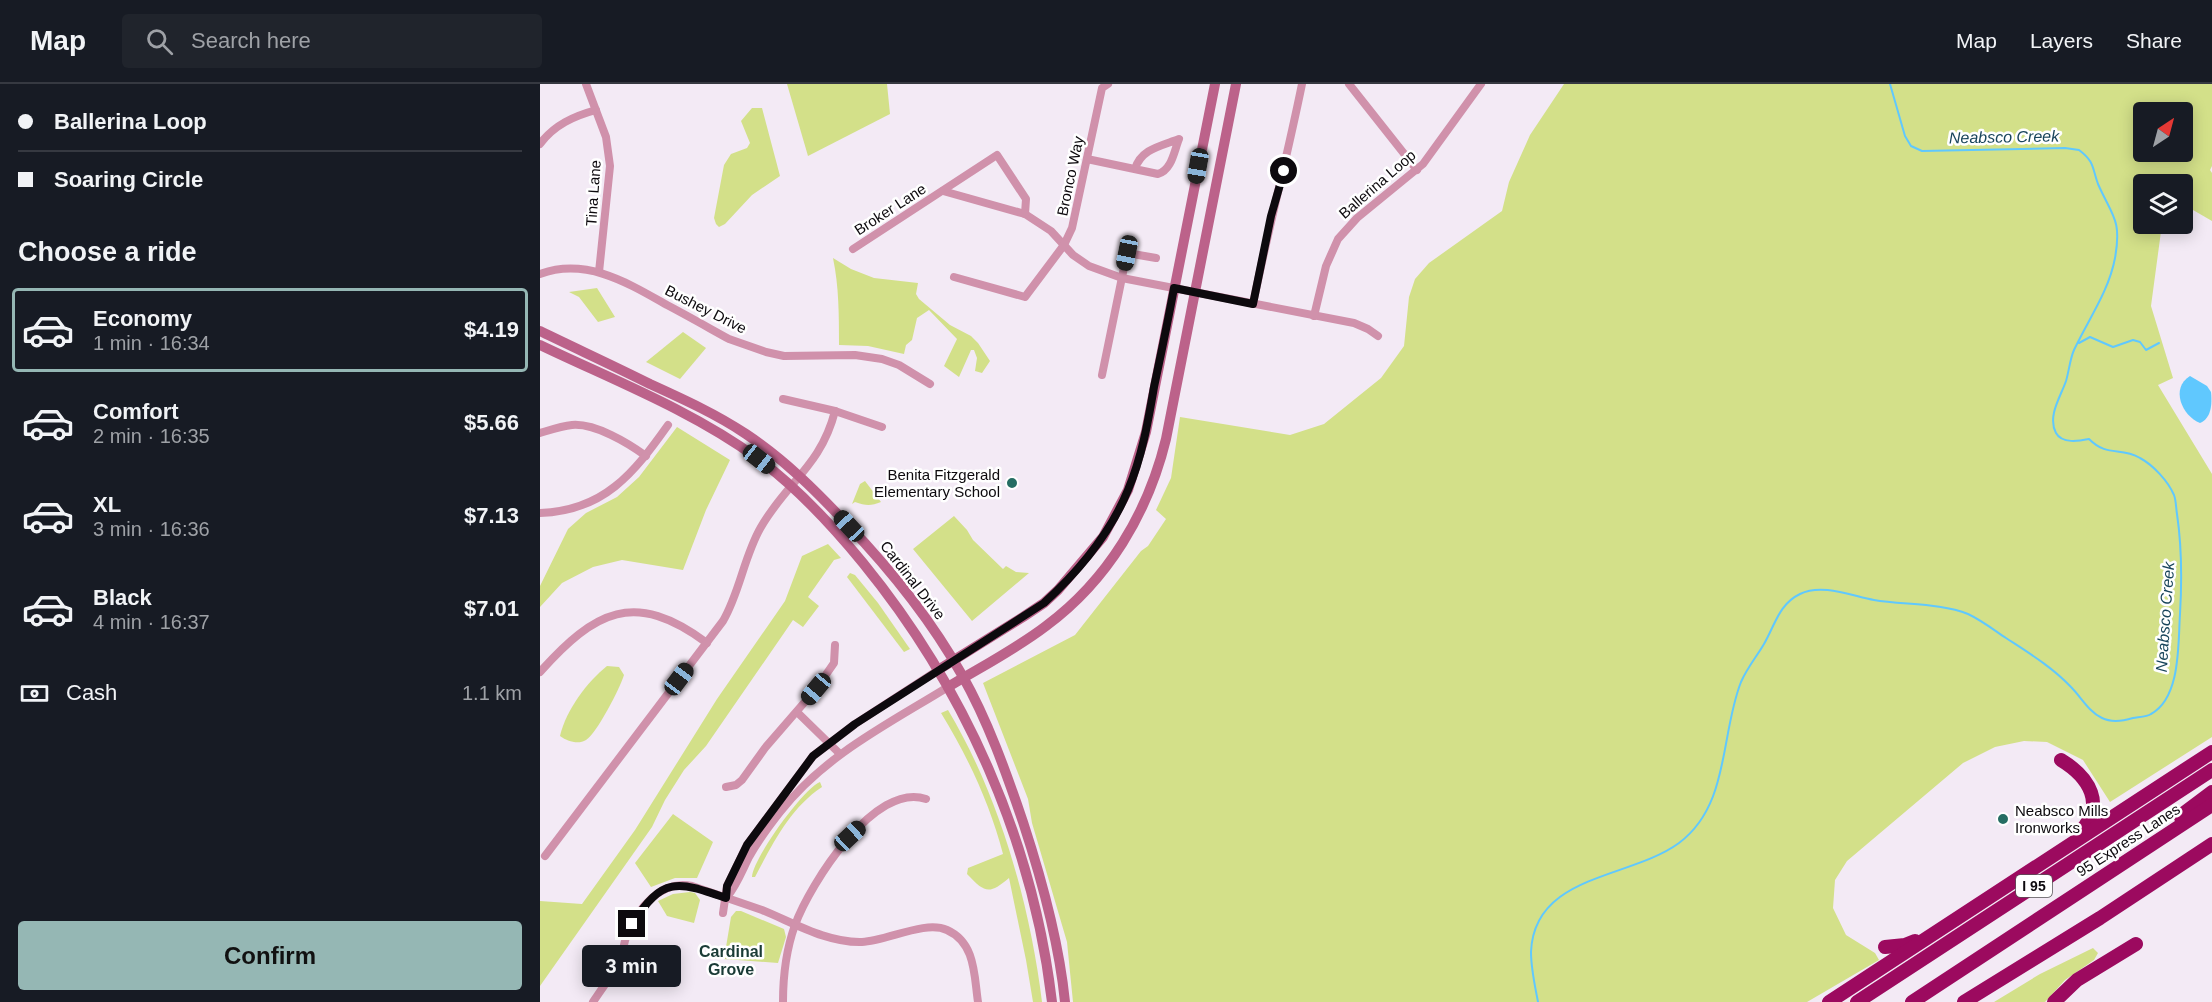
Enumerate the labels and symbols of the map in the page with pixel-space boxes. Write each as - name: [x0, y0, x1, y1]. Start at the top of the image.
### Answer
- north arrow: [2133, 102, 2193, 162]
- water label: Neabsco Creek: [1949, 128, 2060, 146]
- street label: Bronco Way: [1053, 134, 1087, 217]
- street label: Ballerina Loop: [1335, 146, 1419, 222]
- car: [1186, 147, 1210, 185]
- route start: [1270, 157, 1297, 184]
- street label: Tina Lane: [582, 159, 604, 227]
- street label: Broker Lane: [851, 180, 929, 238]
- car: [1115, 234, 1139, 272]
- street label: Bushey Drive: [662, 281, 750, 337]
- car: [739, 441, 779, 477]
- place label: Benita Fitzgerald Elementary School: [874, 466, 1000, 500]
- marker: Benita Fitzgerald Elementary School: [1005, 476, 1019, 490]
- car: [830, 507, 868, 545]
- street label: Cardinal Drive: [877, 537, 949, 623]
- water label: Neabsco Creek: [2153, 560, 2177, 673]
- car: [661, 659, 697, 699]
- car: [798, 669, 834, 709]
- street label: 95 Express Lanes: [2073, 800, 2183, 880]
- place label: Neabsco Mills Ironworks: [2015, 802, 2108, 836]
- marker: Neabsco Mills Ironworks: [1996, 812, 2010, 826]
- car: [831, 817, 869, 855]
- road number: I 95: [2016, 875, 2052, 897]
- route end: [618, 910, 645, 937]
- district label: Cardinal Grove: [699, 943, 763, 978]
- callout: 3 min: [582, 945, 682, 987]

